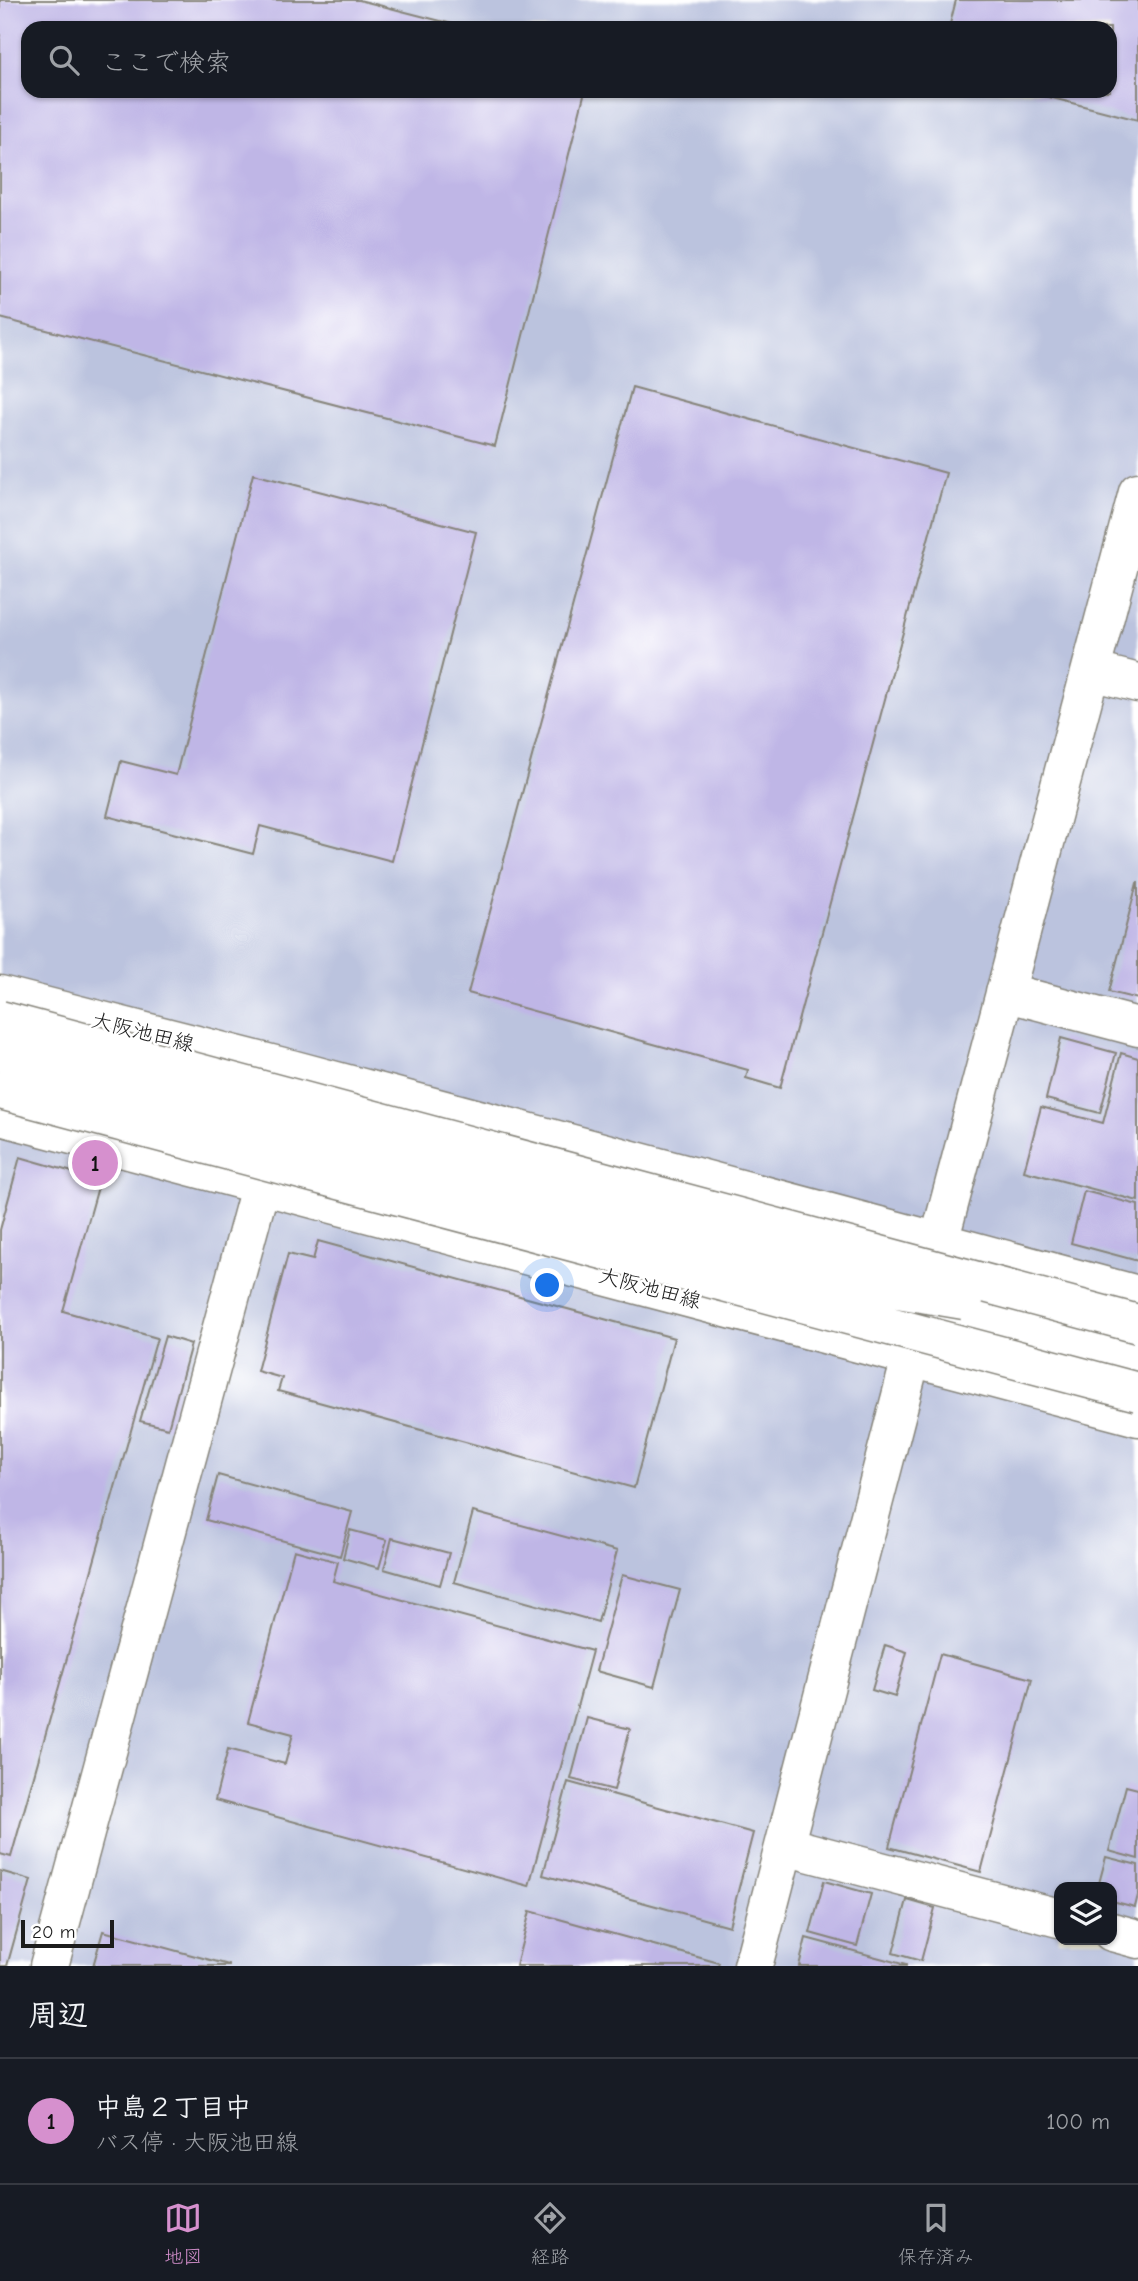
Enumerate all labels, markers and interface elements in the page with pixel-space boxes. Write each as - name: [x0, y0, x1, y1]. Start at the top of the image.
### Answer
- search box: [21, 21, 1117, 98]
- icon: search: [45, 41, 83, 79]
- text: ここで検索: [101, 48, 231, 78]
- street label: 大阪池田線: [89, 1008, 197, 1056]
- pin: 1: [72, 1137, 118, 1189]
- street label: 大阪池田線: [596, 1263, 704, 1313]
- your location: [530, 1268, 564, 1302]
- map controls: [1054, 1882, 1117, 1945]
- button: layers: [1054, 1882, 1117, 1945]
- scale bar: [21, 1917, 114, 1949]
- text: 20 m: [32, 1921, 76, 1943]
- text: 周辺: [28, 1998, 88, 2033]
- text: 中島２丁目中: [95, 2093, 251, 2123]
- text: 1: [46, 2108, 56, 2135]
- text: 100 m: [1046, 2108, 1110, 2135]
- text: バス停 · 大阪池田線: [95, 2129, 298, 2156]
- tab: 地図: [164, 2199, 202, 2268]
- tab: 経路: [531, 2199, 569, 2268]
- tab: 保存済み: [898, 2199, 974, 2268]

